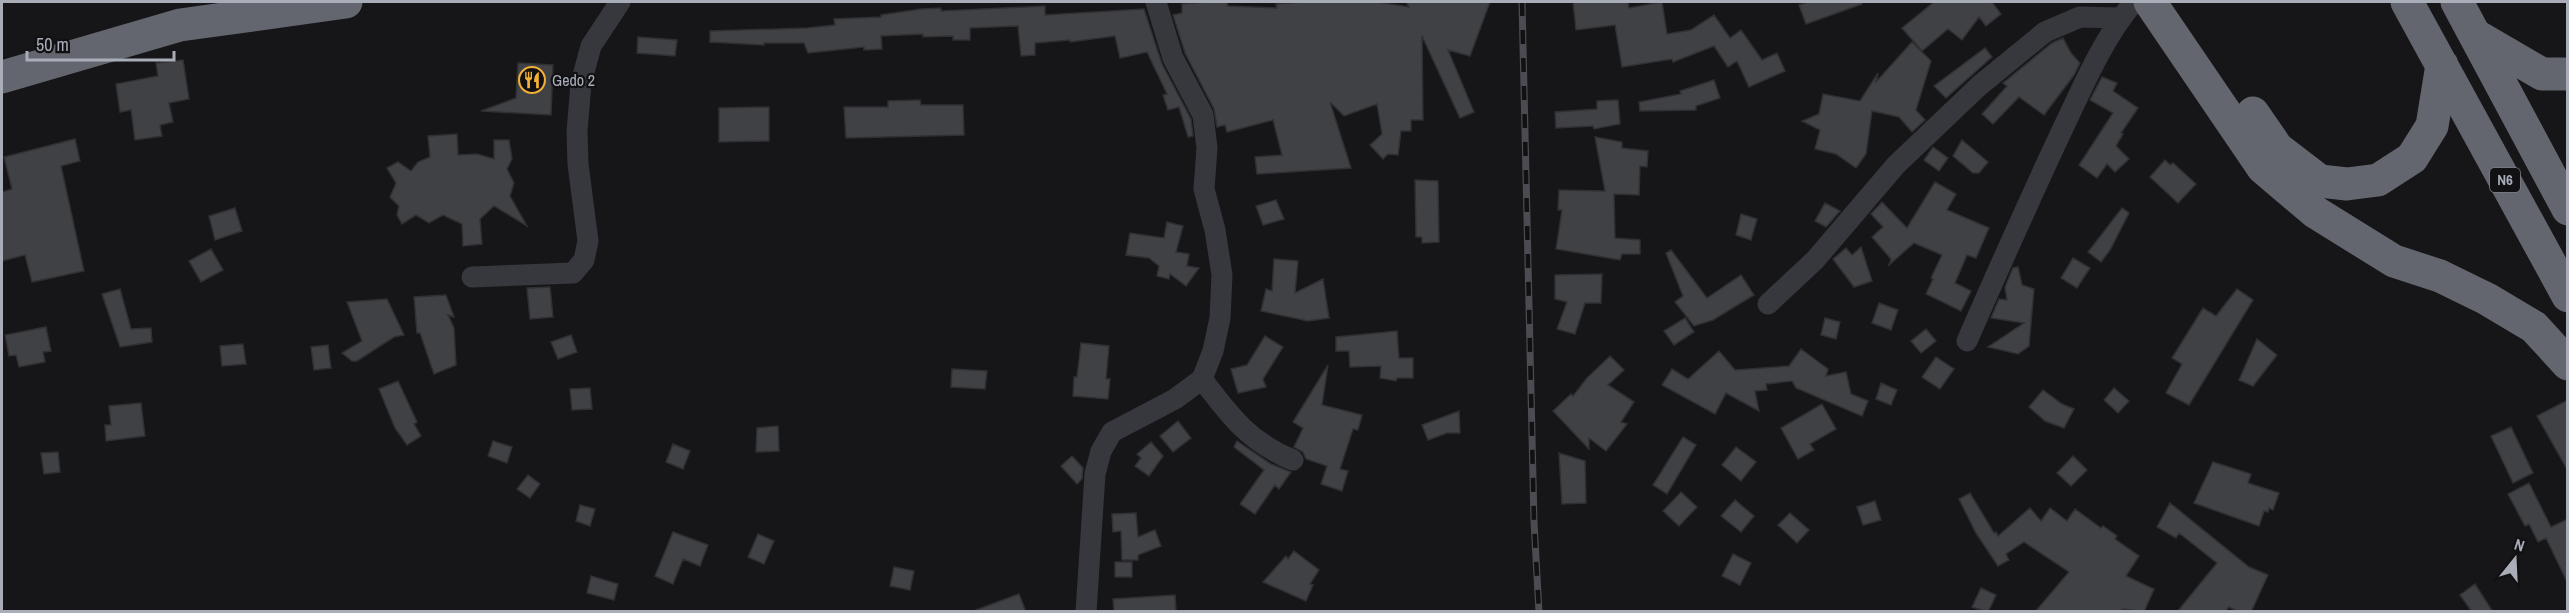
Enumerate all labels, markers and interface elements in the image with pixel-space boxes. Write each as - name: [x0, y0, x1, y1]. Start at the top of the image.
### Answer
- scale bar: [27, 24, 174, 62]
- text: 50 m: [36, 32, 69, 57]
- restaurant icon: Gedo 2: [517, 65, 547, 95]
- place label: Gedo 2: [552, 69, 595, 91]
- road number: N6: [2490, 168, 2520, 192]
- north arrow: [2485, 529, 2545, 589]
- text: N: [2512, 533, 2528, 557]

